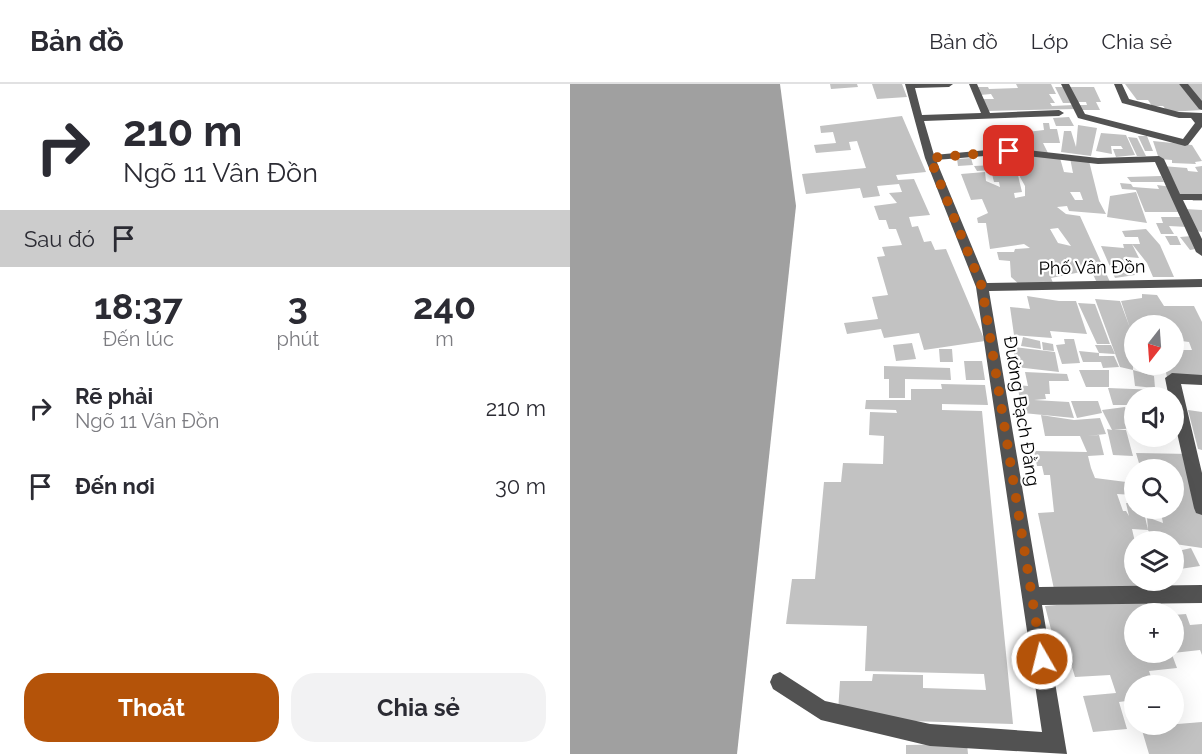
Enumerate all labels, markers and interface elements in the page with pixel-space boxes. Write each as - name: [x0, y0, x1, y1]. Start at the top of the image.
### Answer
- text: Bản đồ: [30, 25, 124, 58]
- text: Bản đồ: [929, 29, 998, 54]
- text: Lớp: [1031, 29, 1069, 54]
- text: Chia sẻ: [1102, 29, 1172, 54]
- text: 210 m: [123, 107, 242, 156]
- icon: right: [24, 108, 102, 186]
- pin: [983, 125, 1034, 176]
- icon: arrive: [992, 134, 1025, 167]
- text: Ngõ 11 Vân Đồn: [123, 157, 318, 188]
- icon: arrive: [107, 222, 140, 255]
- text: Sau đó: [24, 226, 95, 252]
- street label: Phố Vân Đồn: [1038, 256, 1146, 278]
- text: 18:37: [94, 285, 183, 327]
- text: 3: [288, 285, 308, 327]
- text: 240: [413, 285, 476, 327]
- north arrow: [1124, 315, 1184, 375]
- map controls: [1124, 315, 1184, 735]
- text: Đến lúc: [103, 327, 174, 351]
- text: phút: [277, 327, 319, 351]
- text: m: [435, 327, 454, 351]
- street label: Đường Bạch Đằng: [1000, 334, 1044, 488]
- text: Rẽ phải: [75, 383, 153, 409]
- button: sound: [1124, 387, 1184, 447]
- icon: right: [24, 392, 57, 425]
- text: 210 m: [486, 395, 546, 421]
- text: Ngõ 11 Vân Đồn: [75, 409, 219, 433]
- button: search: [1124, 459, 1184, 519]
- icon: arrive: [24, 470, 57, 503]
- text: Đến nơi: [75, 473, 155, 499]
- text: 30 m: [495, 473, 546, 499]
- button: layers: [1124, 531, 1184, 591]
- button: +: [1124, 603, 1184, 663]
- position arrow: [1010, 627, 1074, 691]
- button: Thoát: [24, 673, 279, 742]
- button: Chia sẻ: [291, 673, 546, 742]
- button: −: [1124, 675, 1184, 735]

